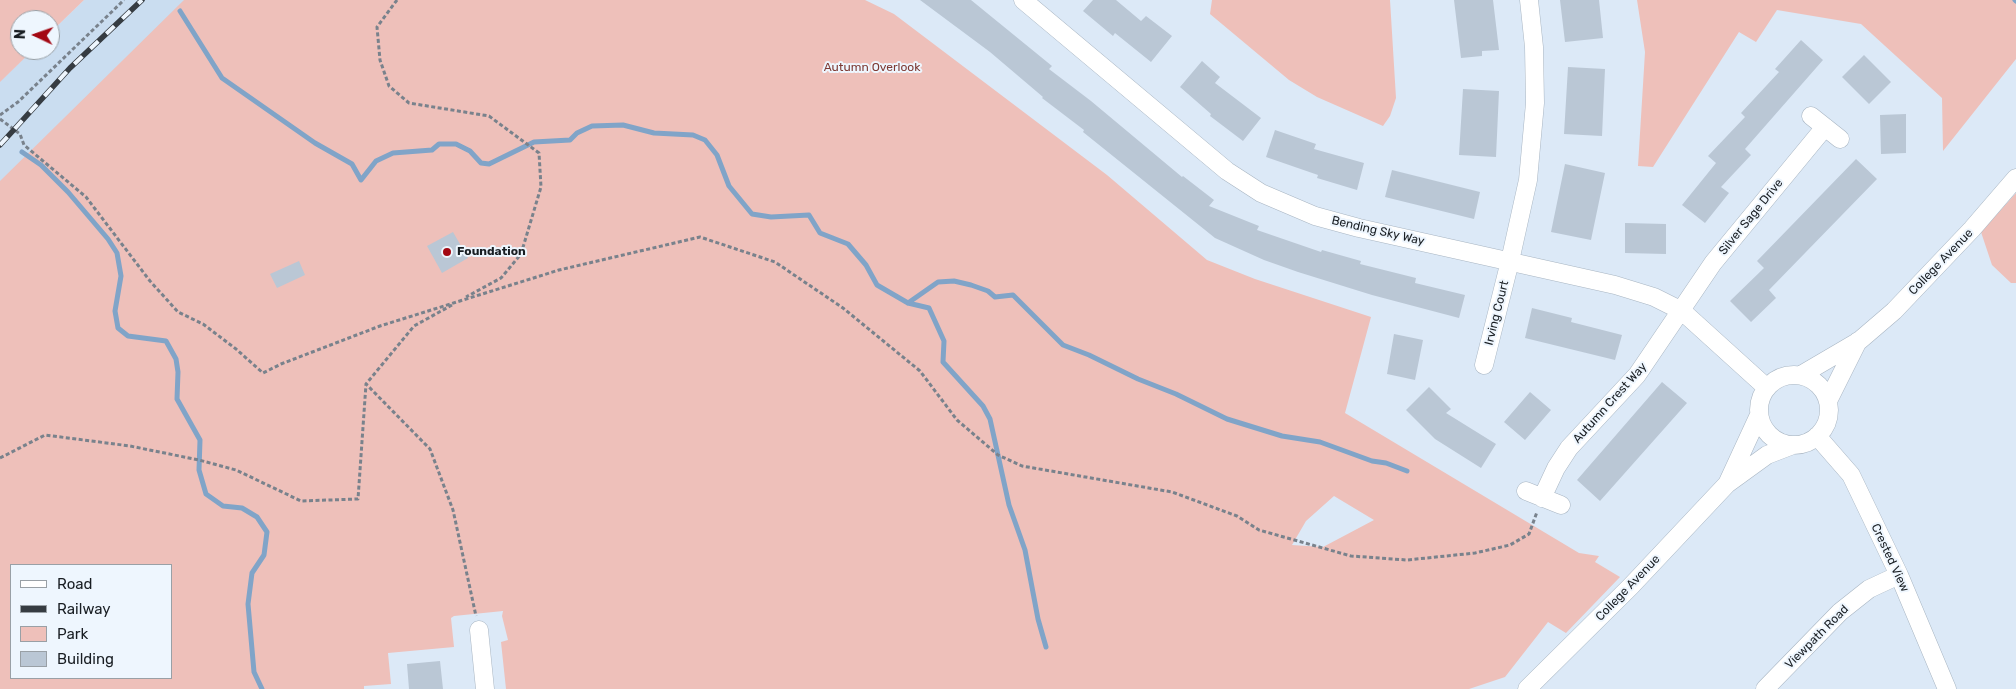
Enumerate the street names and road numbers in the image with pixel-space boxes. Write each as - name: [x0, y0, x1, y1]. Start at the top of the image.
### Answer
- street label: Silver Sage Drive: [1716, 176, 1786, 258]
- street label: Bending Sky Way: [1330, 213, 1426, 249]
- street label: College Avenue: [1906, 226, 1976, 298]
- street label: Irving Court: [1482, 279, 1512, 347]
- street label: Autumn Crest Way: [1570, 360, 1650, 446]
- street label: Crested View: [1868, 522, 1912, 594]
- street label: College Avenue: [1593, 552, 1663, 624]
- street label: Viewpath Road: [1782, 602, 1852, 672]

